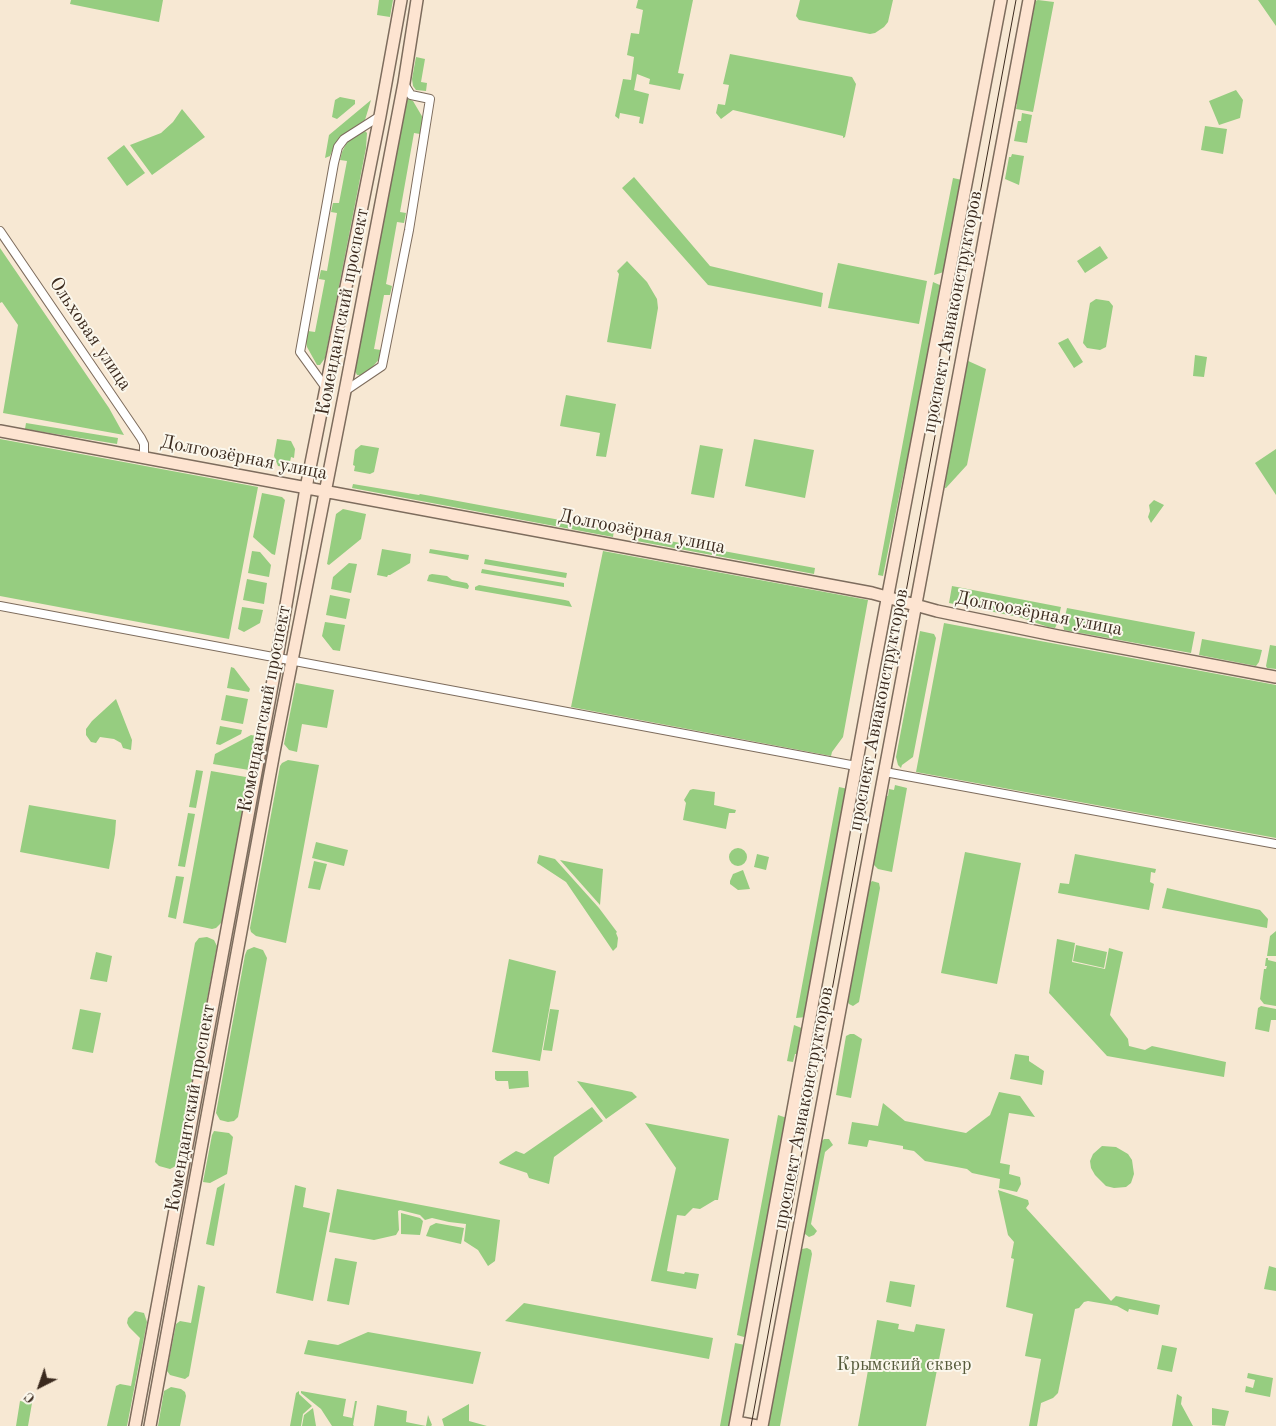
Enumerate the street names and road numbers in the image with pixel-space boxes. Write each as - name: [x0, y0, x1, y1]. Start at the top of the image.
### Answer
- street label: проспект Авиаконструкторов: [918, 189, 988, 435]
- street label: Комендантский проспект: [312, 206, 374, 418]
- street label: Ольховая улица: [44, 273, 136, 395]
- street label: Долгоозёрная улица: [159, 431, 329, 485]
- street label: Долгоозёрная улица: [557, 505, 727, 559]
- street label: проспект Авиаконструкторов: [844, 587, 914, 833]
- street label: Долгоозёрная улица: [954, 587, 1124, 641]
- street label: Комендантский проспект: [234, 603, 296, 815]
- street label: проспект Авиаконструкторов: [769, 985, 839, 1231]
- street label: Комендантский проспект: [161, 1002, 221, 1214]

